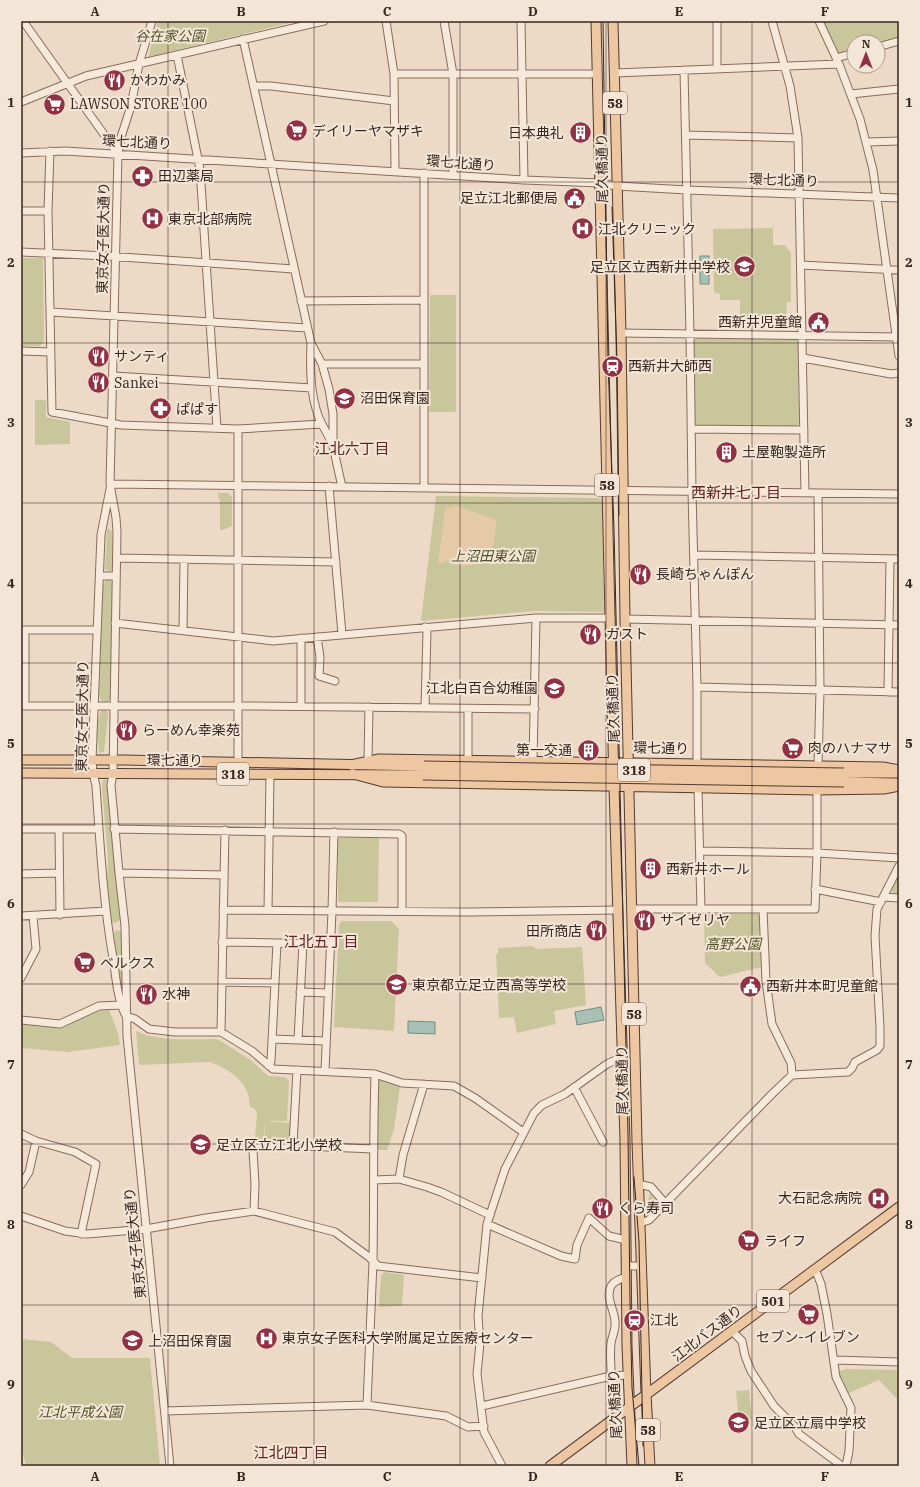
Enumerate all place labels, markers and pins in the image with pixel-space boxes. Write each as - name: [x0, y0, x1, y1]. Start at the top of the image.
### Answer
- restaurant icon: かわかみ: [101, 67, 127, 93]
- place label: かわかみ: [130, 71, 186, 89]
- supermarket icon: LAWSON STORE 100: [42, 91, 68, 117]
- place label: LAWSON STORE 100: [70, 95, 207, 113]
- supermarket icon: デイリーヤマザキ: [284, 118, 310, 144]
- building icon: 日本典礼: [567, 120, 593, 146]
- place label: デイリーヤマザキ: [312, 122, 424, 140]
- place label: 日本典礼: [508, 124, 564, 142]
- pharmacy icon: 田辺薬局: [130, 163, 156, 189]
- place label: 田辺薬局: [158, 167, 214, 185]
- public building icon: 足立江北郵便局: [561, 185, 587, 211]
- place label: 足立江北郵便局: [460, 189, 558, 207]
- hospital icon: 東京北部病院: [140, 206, 166, 232]
- place label: 東京北部病院: [168, 210, 252, 228]
- hospital icon: 江北クリニック: [569, 216, 595, 242]
- place label: 江北クリニック: [598, 220, 696, 238]
- school or university icon: 足立区立西新井中学校: [732, 254, 758, 280]
- place label: 足立区立西新井中学校: [590, 258, 730, 276]
- public building icon: 西新井児童館: [805, 309, 831, 335]
- place label: 西新井児童館: [718, 313, 802, 331]
- restaurant icon: サンティ: [86, 343, 112, 369]
- place label: サンティ: [114, 347, 169, 365]
- station icon: 西新井大師西: [599, 353, 625, 379]
- place label: 西新井大師西: [628, 357, 712, 375]
- restaurant icon: Sankei: [86, 370, 112, 396]
- place label: Sankei: [114, 374, 159, 392]
- school or university icon: 沼田保育園: [331, 385, 357, 411]
- place label: 沼田保育園: [360, 389, 430, 407]
- pharmacy icon: ぱぱす: [147, 396, 173, 422]
- place label: ぱぱす: [176, 400, 218, 418]
- building icon: 土屋鞄製造所: [714, 439, 740, 465]
- place label: 土屋鞄製造所: [742, 443, 826, 461]
- restaurant icon: 長崎ちゃんぽん: [627, 561, 653, 587]
- place label: 長崎ちゃんぽん: [656, 565, 754, 583]
- restaurant icon: ガスト: [578, 621, 604, 647]
- place label: ガスト: [606, 625, 648, 643]
- school or university icon: 江北白百合幼稚園: [541, 675, 567, 701]
- place label: 江北白百合幼稚園: [426, 679, 538, 697]
- restaurant icon: らーめん幸楽苑: [114, 717, 140, 743]
- place label: らーめん幸楽苑: [142, 721, 240, 739]
- supermarket icon: 肉のハナマサ: [780, 735, 806, 761]
- building icon: 第一交通: [575, 737, 601, 763]
- place label: 肉のハナマサ: [808, 739, 892, 757]
- place label: 第一交通: [516, 741, 572, 759]
- building icon: 西新井ホール: [638, 856, 664, 882]
- place label: 西新井ホール: [666, 860, 750, 878]
- restaurant icon: サイゼリヤ: [631, 907, 657, 933]
- place label: サイゼリヤ: [660, 911, 730, 929]
- restaurant icon: 田所商店: [584, 918, 610, 944]
- place label: 田所商店: [526, 922, 582, 940]
- supermarket icon: ベルクス: [72, 950, 98, 976]
- place label: ベルクス: [100, 954, 156, 972]
- school or university icon: 東京都立足立西高等学校: [383, 972, 409, 998]
- public building icon: 西新井本町児童館: [737, 973, 763, 999]
- place label: 東京都立足立西高等学校: [412, 976, 566, 994]
- place label: 西新井本町児童館: [766, 977, 878, 995]
- restaurant icon: 水神: [133, 981, 159, 1007]
- place label: 水神: [162, 985, 190, 1003]
- school or university icon: 足立区立江北小学校: [187, 1132, 213, 1158]
- place label: 足立区立江北小学校: [216, 1136, 342, 1154]
- hospital icon: 大石記念病院: [865, 1185, 891, 1211]
- place label: 大石記念病院: [778, 1189, 862, 1207]
- restaurant icon: くら寿司: [590, 1195, 616, 1221]
- place label: くら寿司: [618, 1199, 674, 1217]
- supermarket icon: ライフ: [736, 1228, 762, 1254]
- place label: ライフ: [764, 1232, 806, 1250]
- supermarket icon: セブン-イレブン: [795, 1302, 821, 1328]
- station icon: 江北: [622, 1307, 648, 1333]
- place label: 江北: [650, 1311, 678, 1329]
- hospital icon: 東京女子医科大学附属足立医療センター: [253, 1325, 279, 1351]
- school or university icon: 上沼田保育園: [120, 1328, 146, 1354]
- place label: セブン-イレブン: [756, 1328, 860, 1346]
- place label: 東京女子医科大学附属足立医療センター: [282, 1329, 534, 1347]
- place label: 上沼田保育園: [148, 1332, 232, 1350]
- school or university icon: 足立区立扇中学校: [725, 1410, 751, 1436]
- place label: 足立区立扇中学校: [754, 1414, 866, 1432]

